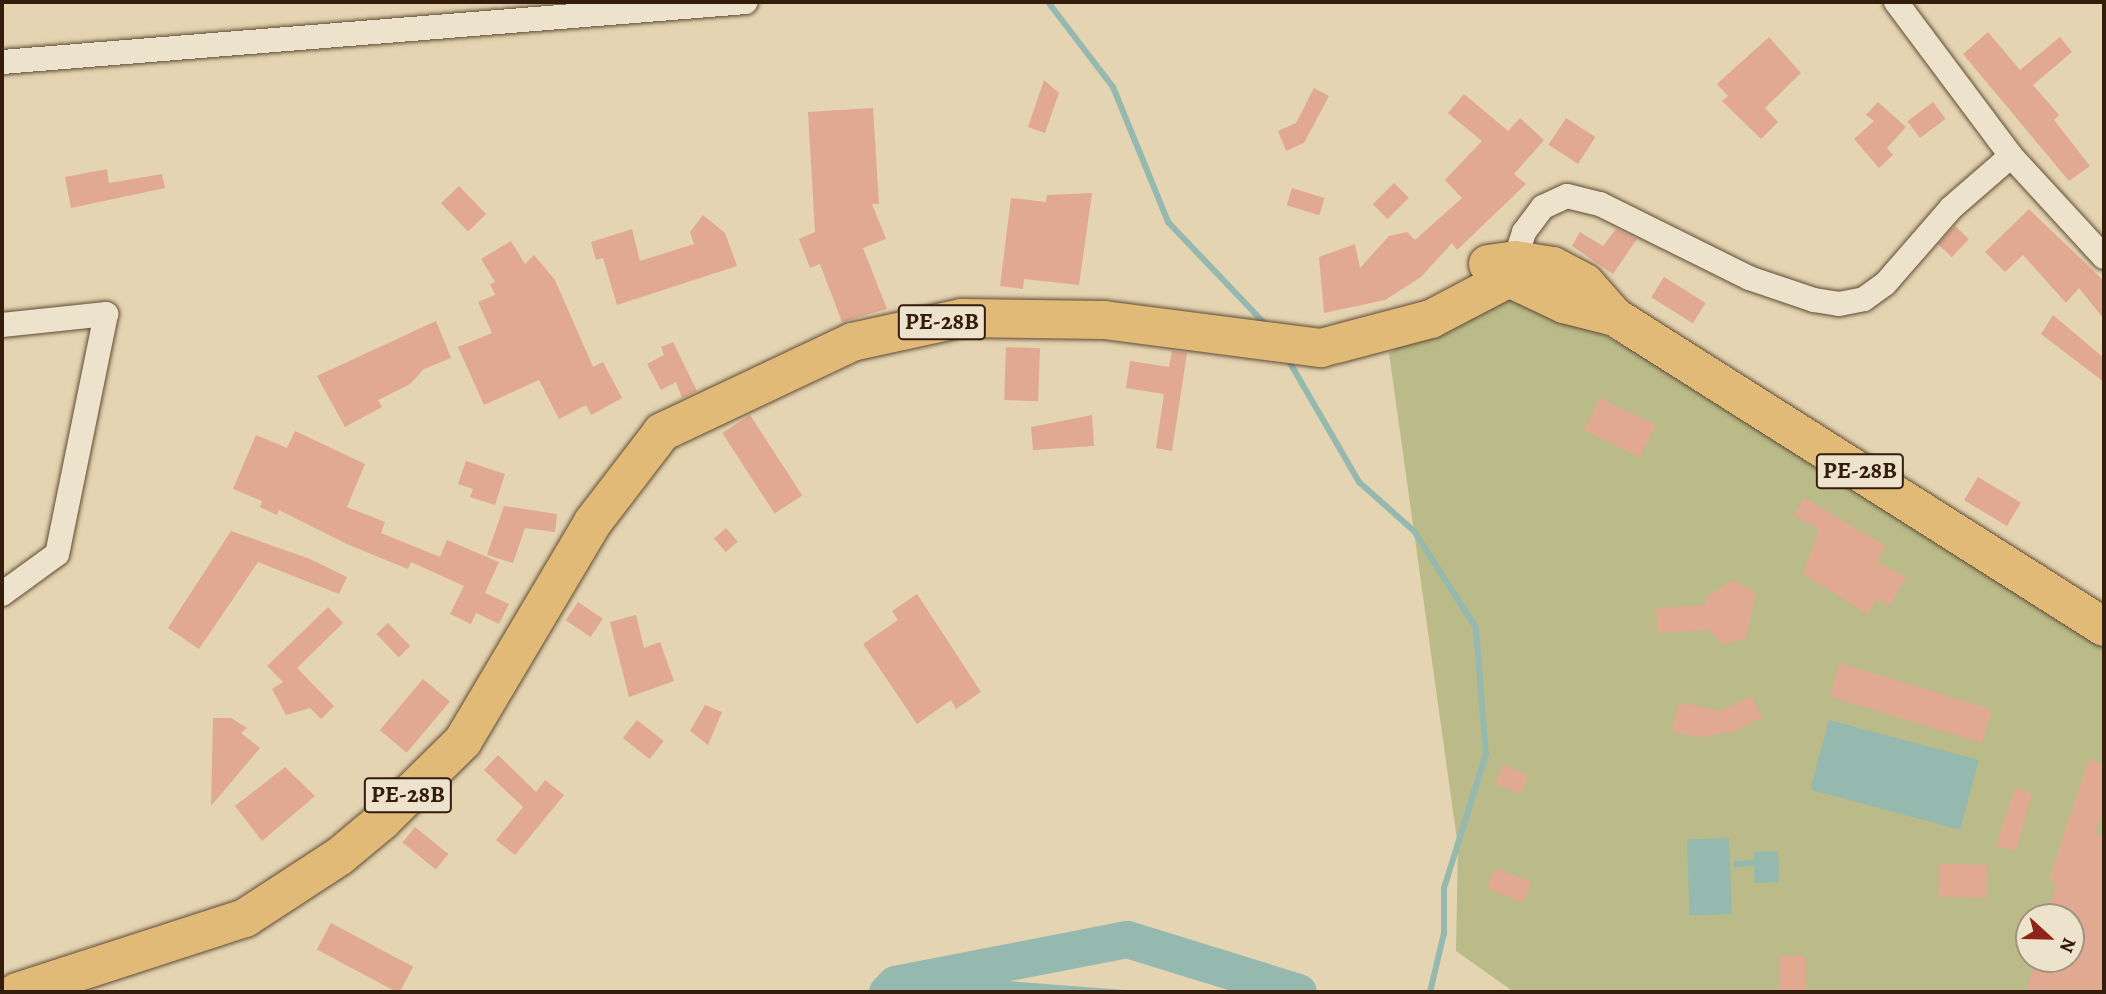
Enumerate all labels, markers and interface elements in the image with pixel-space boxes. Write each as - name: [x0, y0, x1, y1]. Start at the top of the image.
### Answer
- road number: PE-28B: [897, 302, 988, 342]
- road number: PE-28B: [1814, 450, 1906, 492]
- road number: PE-28B: [362, 774, 453, 816]
- north arrow: [2015, 903, 2085, 973]
- text: N: [2053, 934, 2082, 956]

